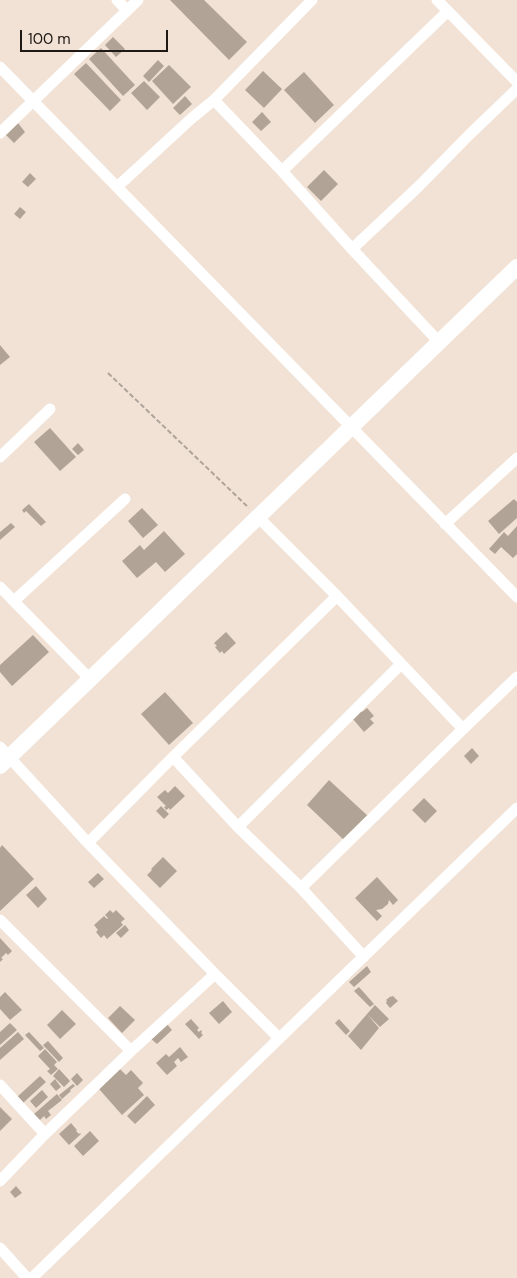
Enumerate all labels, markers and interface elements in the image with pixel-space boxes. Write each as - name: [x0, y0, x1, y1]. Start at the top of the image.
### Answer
- scale bar: [22, 20, 170, 52]
- text: 100 m: [28, 29, 71, 49]

